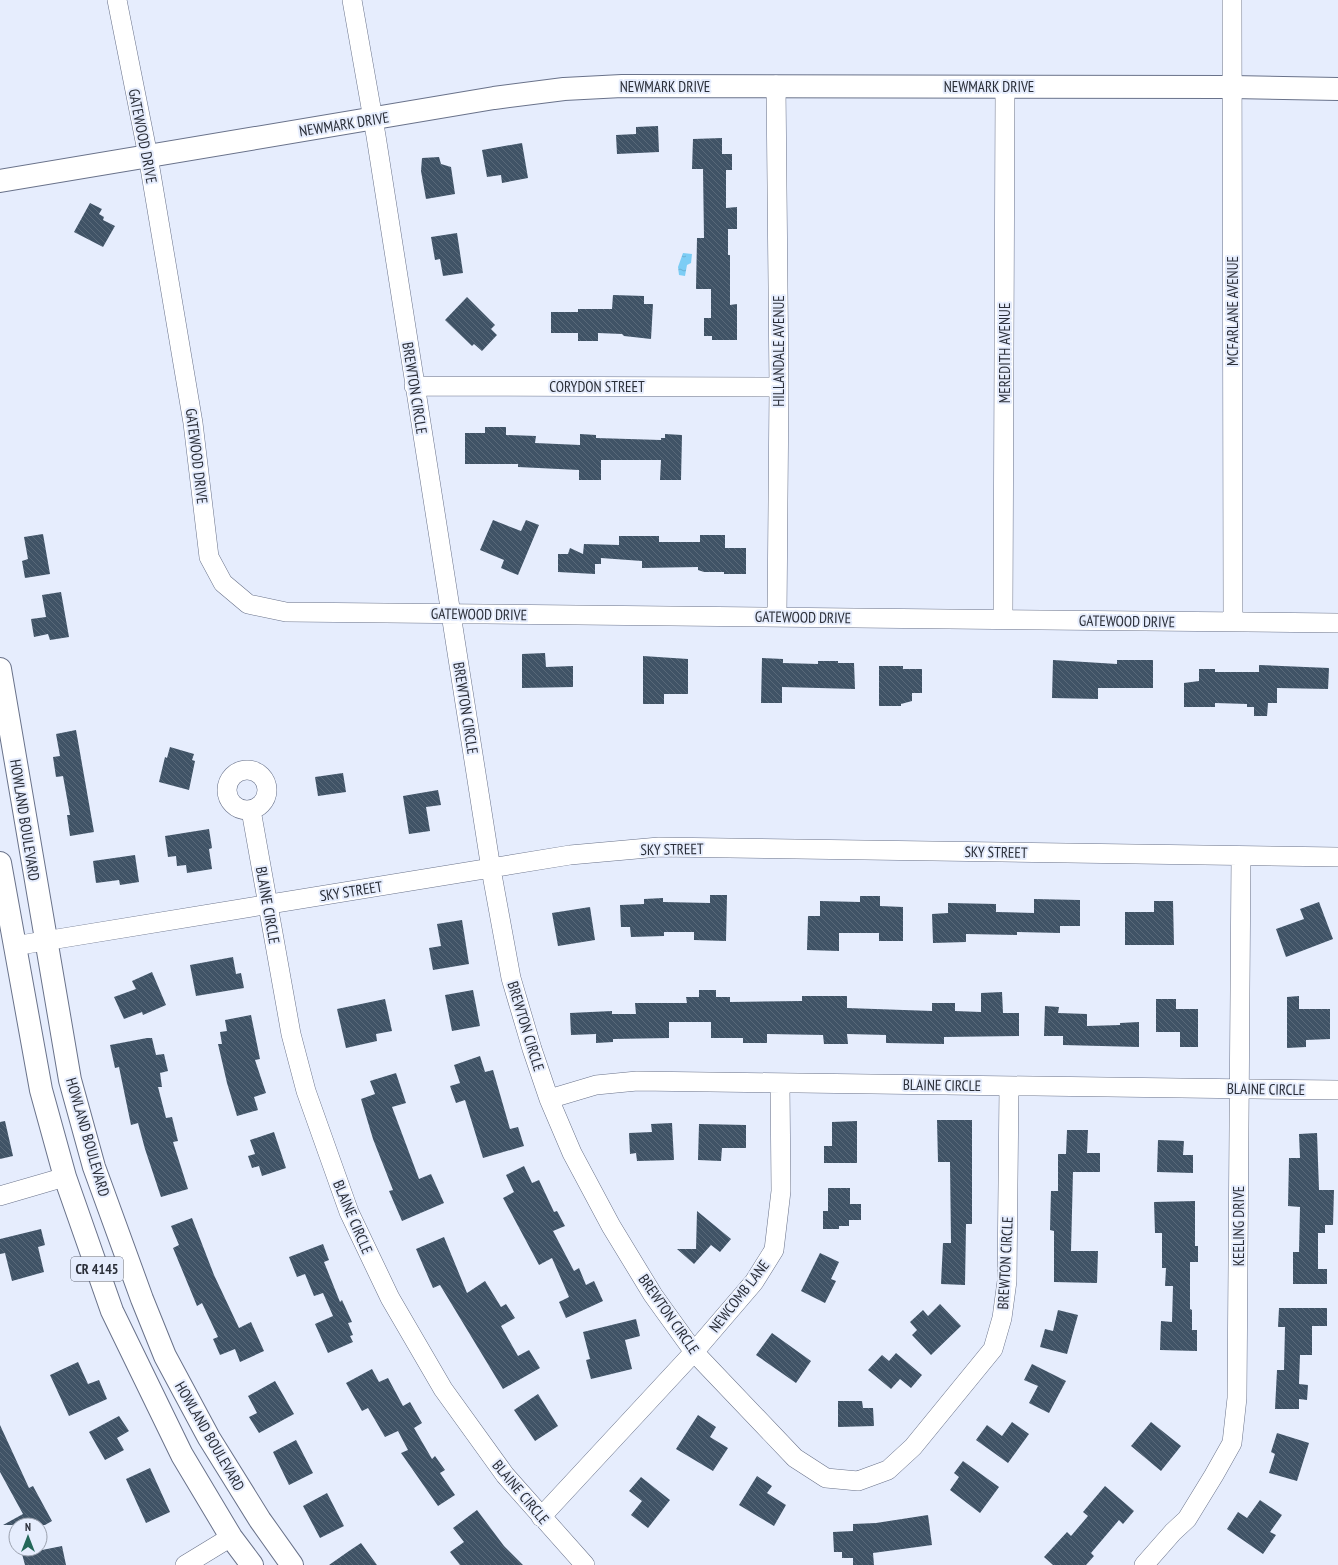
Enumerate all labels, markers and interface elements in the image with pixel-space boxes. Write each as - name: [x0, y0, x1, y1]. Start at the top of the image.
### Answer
- street label: NEWMARK DRIVE: [620, 77, 710, 96]
- street label: NEWMARK DRIVE: [944, 77, 1034, 96]
- street label: GATEWOOD DRIVE: [125, 87, 161, 185]
- street label: NEWMARK DRIVE: [298, 108, 390, 140]
- street label: MCFARLANE AVENUE: [1223, 256, 1242, 366]
- street label: HILLANDALE AVENUE: [769, 295, 788, 407]
- street label: MEREDITH AVENUE: [995, 303, 1014, 403]
- street label: BREWTON CIRCLE: [398, 341, 432, 435]
- street label: CORYDON STREET: [549, 377, 645, 396]
- street label: GATEWOOD DRIVE: [182, 407, 212, 505]
- street label: GATEWOOD DRIVE: [431, 604, 527, 624]
- street label: GATEWOOD DRIVE: [755, 607, 851, 627]
- street label: GATEWOOD DRIVE: [1079, 611, 1175, 631]
- street label: BREWTON CIRCLE: [449, 661, 483, 755]
- street label: HOWLAND BOULEVARD: [6, 758, 44, 882]
- street label: SKY STREET: [640, 839, 704, 859]
- street label: SKY STREET: [964, 842, 1028, 862]
- street label: BLAINE CIRCLE: [252, 865, 284, 945]
- street label: SKY STREET: [318, 877, 384, 905]
- street label: BREWTON CIRCLE: [503, 979, 549, 1073]
- street label: HOWLAND BOULEVARD: [62, 1075, 114, 1199]
- street label: BLAINE CIRCLE: [903, 1075, 981, 1095]
- street label: BLAINE CIRCLE: [1227, 1079, 1305, 1099]
- street label: BLAINE CIRCLE: [329, 1177, 377, 1257]
- street label: KEELING DRIVE: [1229, 1186, 1248, 1266]
- street label: BREWTON CIRCLE: [993, 1216, 1017, 1310]
- street label: NEWCOMB LANE: [705, 1256, 773, 1336]
- road number: CR 4145: [71, 1257, 123, 1281]
- street label: BREWTON CIRCLE: [635, 1270, 703, 1358]
- street label: HOWLAND BOULEVARD: [171, 1378, 249, 1494]
- street label: BLAINE CIRCLE: [489, 1456, 553, 1528]
- north arrow: [8, 1517, 48, 1557]
- text: N: [25, 1520, 31, 1534]

